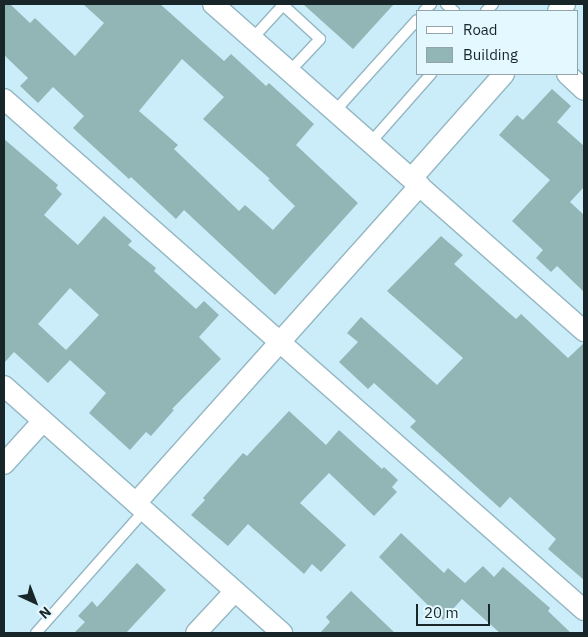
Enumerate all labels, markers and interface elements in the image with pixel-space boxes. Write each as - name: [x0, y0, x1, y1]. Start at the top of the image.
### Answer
- legend: [416, 10, 578, 75]
- text: Road: [463, 20, 498, 39]
- text: Building: [463, 45, 518, 64]
- north arrow: [10, 577, 60, 627]
- scale bar: [418, 594, 492, 626]
- text: N: [35, 603, 55, 623]
- text: 20 m: [424, 603, 459, 622]

